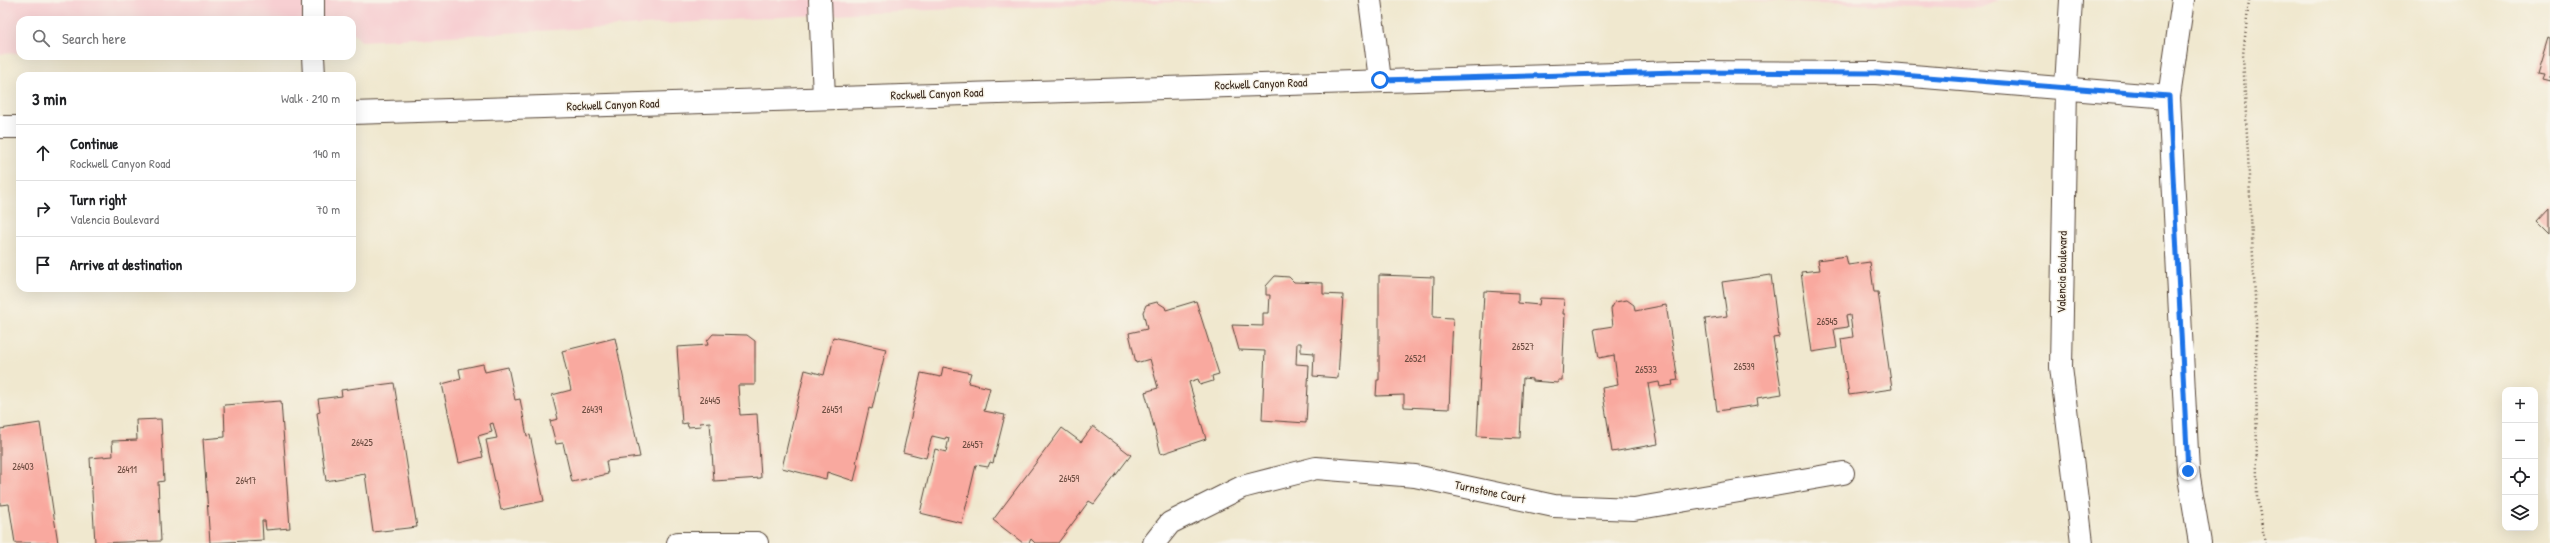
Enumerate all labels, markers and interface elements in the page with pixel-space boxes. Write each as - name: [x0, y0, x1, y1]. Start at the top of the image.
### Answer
- search box: [16, 16, 356, 60]
- icon: search: [30, 27, 52, 49]
- text: Search here: [62, 28, 126, 49]
- route start: [1371, 71, 1389, 89]
- street label: Rockwell Canyon Road: [1214, 73, 1308, 94]
- street label: Rockwell Canyon Road: [890, 83, 984, 104]
- text: 3 min: [32, 87, 67, 110]
- text: Walk · 210 m: [281, 89, 340, 107]
- street label: Rockwell Canyon Road: [566, 94, 660, 115]
- text: Continue: [70, 133, 118, 154]
- icon: ahead: [32, 142, 54, 164]
- text: 140 m: [313, 144, 340, 162]
- text: Rockwell Canyon Road: [70, 154, 170, 172]
- text: Turn right: [70, 189, 126, 210]
- icon: right: [32, 198, 54, 220]
- text: 70 m: [316, 200, 340, 218]
- text: Valencia Boulevard: [70, 210, 159, 228]
- street label: Valencia Boulevard: [2052, 230, 2071, 313]
- icon: arrive: [32, 254, 54, 276]
- text: Arrive at destination: [70, 254, 182, 275]
- house number: 26545: [1817, 315, 1838, 328]
- house number: 26527: [1512, 340, 1534, 353]
- house number: 26521: [1404, 352, 1426, 365]
- house number: 26539: [1733, 360, 1755, 373]
- house number: 26533: [1635, 363, 1657, 376]
- map controls: [2502, 387, 2538, 531]
- button: +: [2502, 387, 2538, 423]
- house number: 26445: [700, 394, 721, 407]
- house number: 26439: [582, 403, 603, 416]
- house number: 26451: [822, 403, 843, 416]
- button: −: [2502, 423, 2538, 459]
- house number: 26425: [351, 436, 373, 449]
- house number: 26457: [962, 438, 984, 451]
- button: locate: [2502, 459, 2538, 495]
- house number: 26403: [12, 460, 34, 473]
- route end: [2179, 462, 2197, 480]
- house number: 26411: [117, 463, 137, 476]
- house number: 26459: [1059, 472, 1079, 485]
- house number: 26417: [236, 474, 257, 487]
- street label: Turnstone Court: [1453, 476, 1528, 507]
- button: layers: [2502, 495, 2538, 531]

